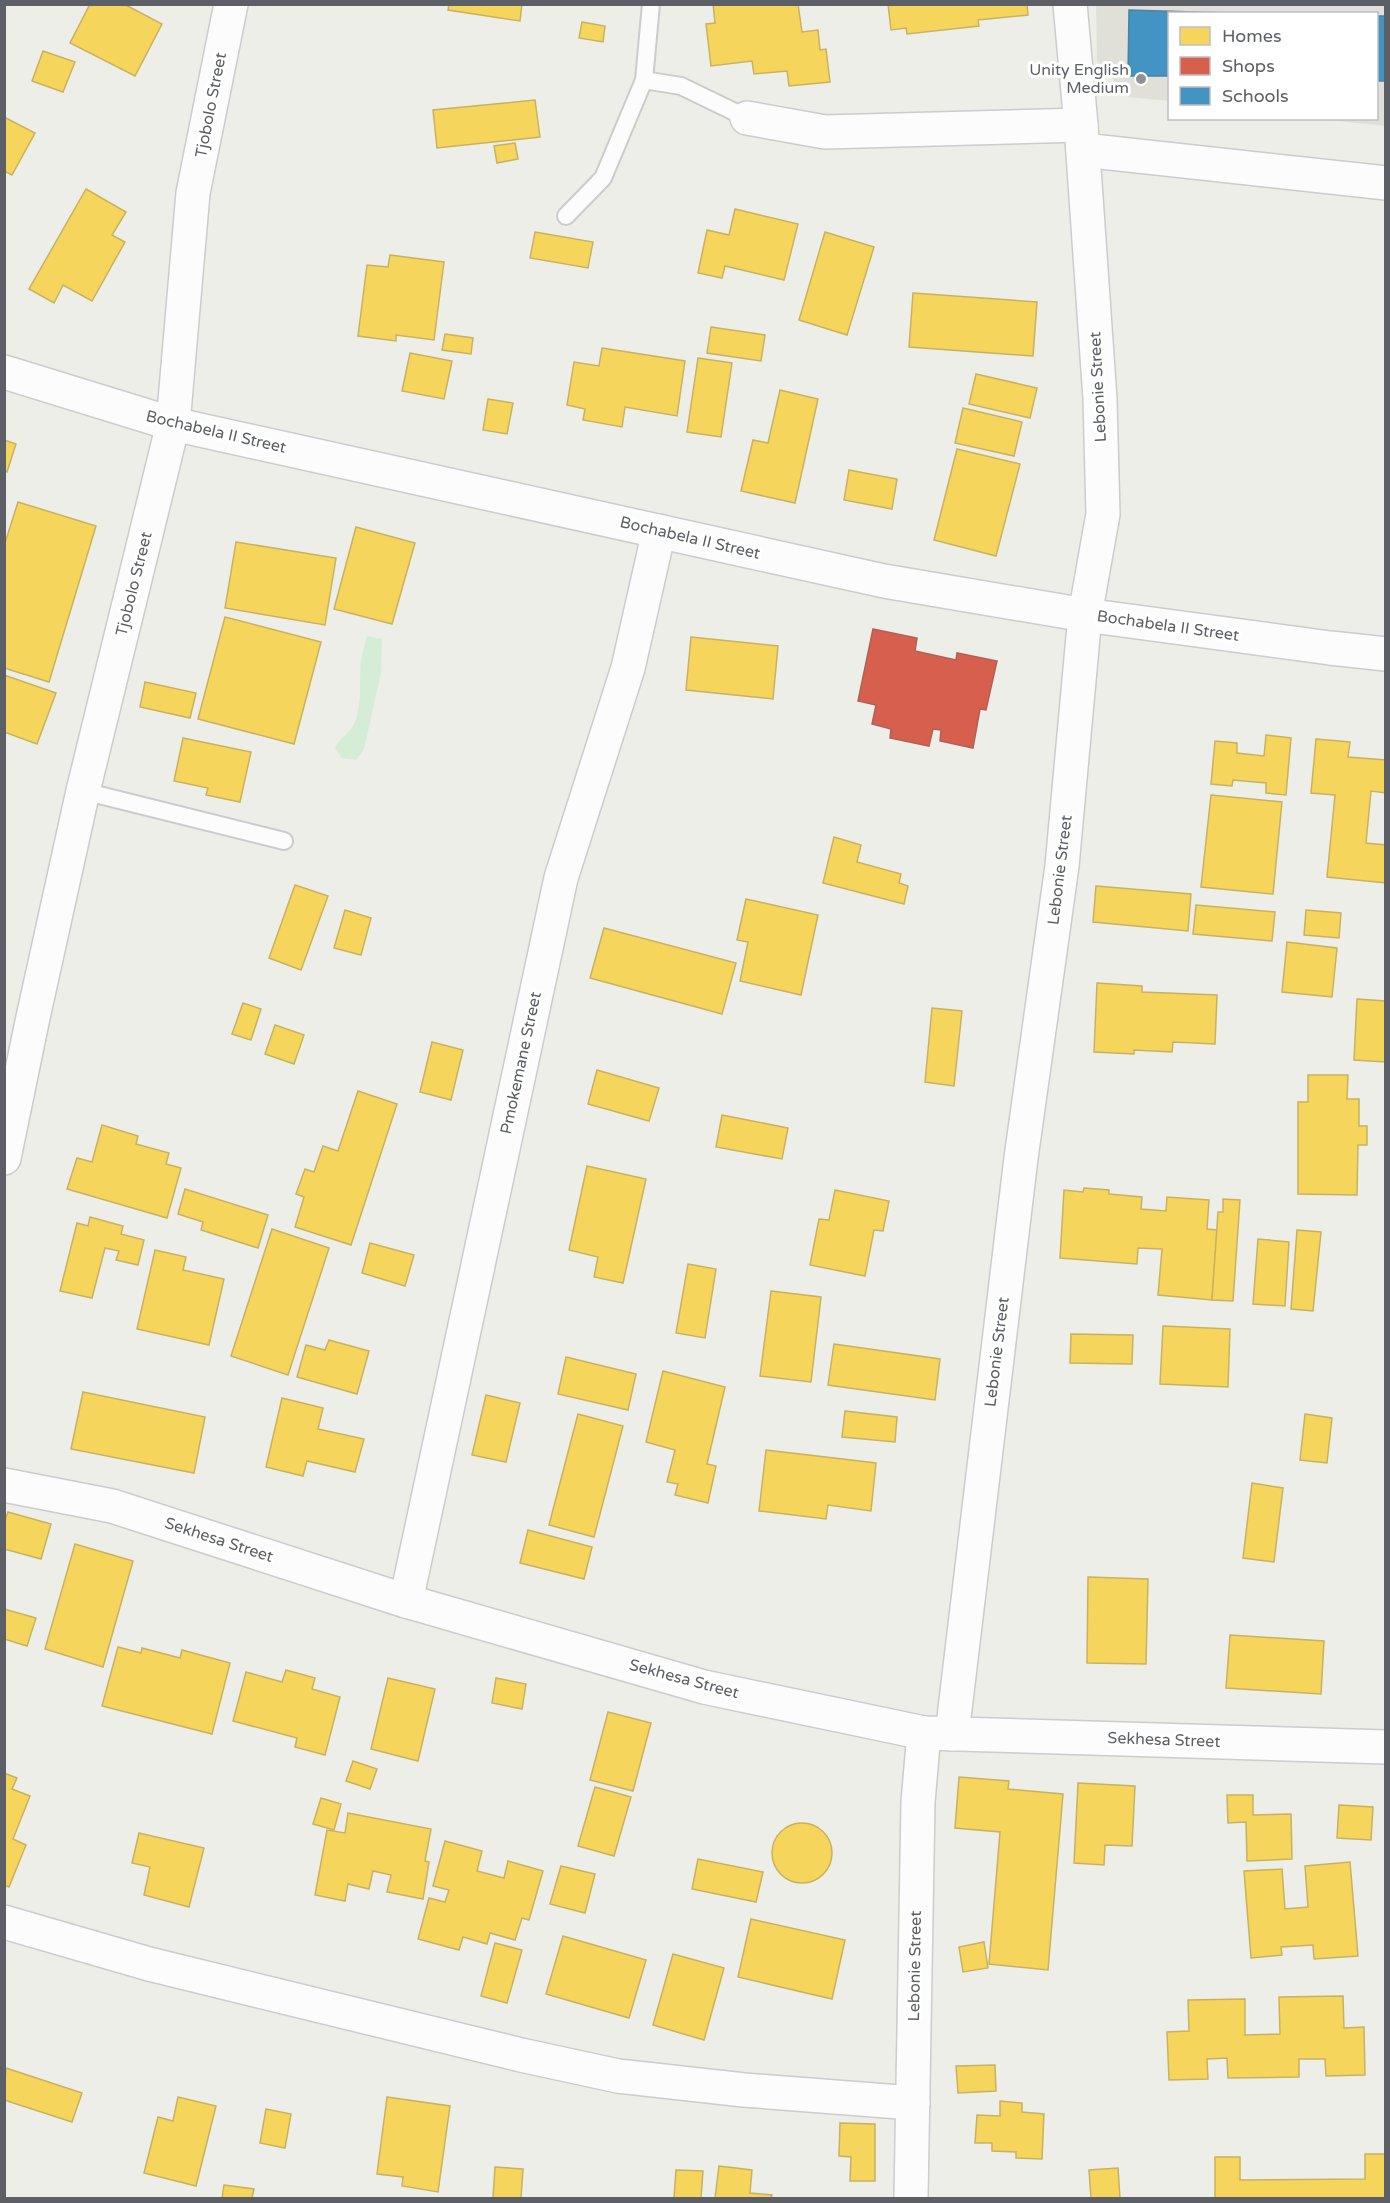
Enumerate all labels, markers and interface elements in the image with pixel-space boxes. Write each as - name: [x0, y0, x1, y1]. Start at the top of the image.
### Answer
- legend: [1168, 12, 1378, 120]
- text: Homes: [1222, 25, 1282, 47]
- street label: Tjobolo Street: [191, 51, 231, 159]
- text: Shops: [1222, 55, 1275, 77]
- place label: Unity English Medium: [1029, 60, 1129, 98]
- marker: Unity English Medium: [1134, 72, 1148, 86]
- text: Schools: [1222, 85, 1289, 107]
- street label: Lebonie Street: [1085, 331, 1111, 443]
- street label: Bochabela II Street: [144, 406, 288, 458]
- street label: Bochabela II Street: [618, 512, 762, 564]
- street label: Tjobolo Street: [111, 530, 157, 638]
- street label: Bochabela II Street: [1096, 606, 1240, 646]
- street label: Lebonie Street: [1043, 814, 1077, 926]
- street label: Pmokemane Street: [496, 990, 546, 1136]
- street label: Lebonie Street: [980, 1296, 1014, 1408]
- street label: Sekhesa Street: [162, 1513, 276, 1567]
- street label: Sekhesa Street: [627, 1655, 741, 1703]
- street label: Sekhesa Street: [1107, 1728, 1221, 1752]
- street label: Lebonie Street: [904, 1910, 926, 2022]

